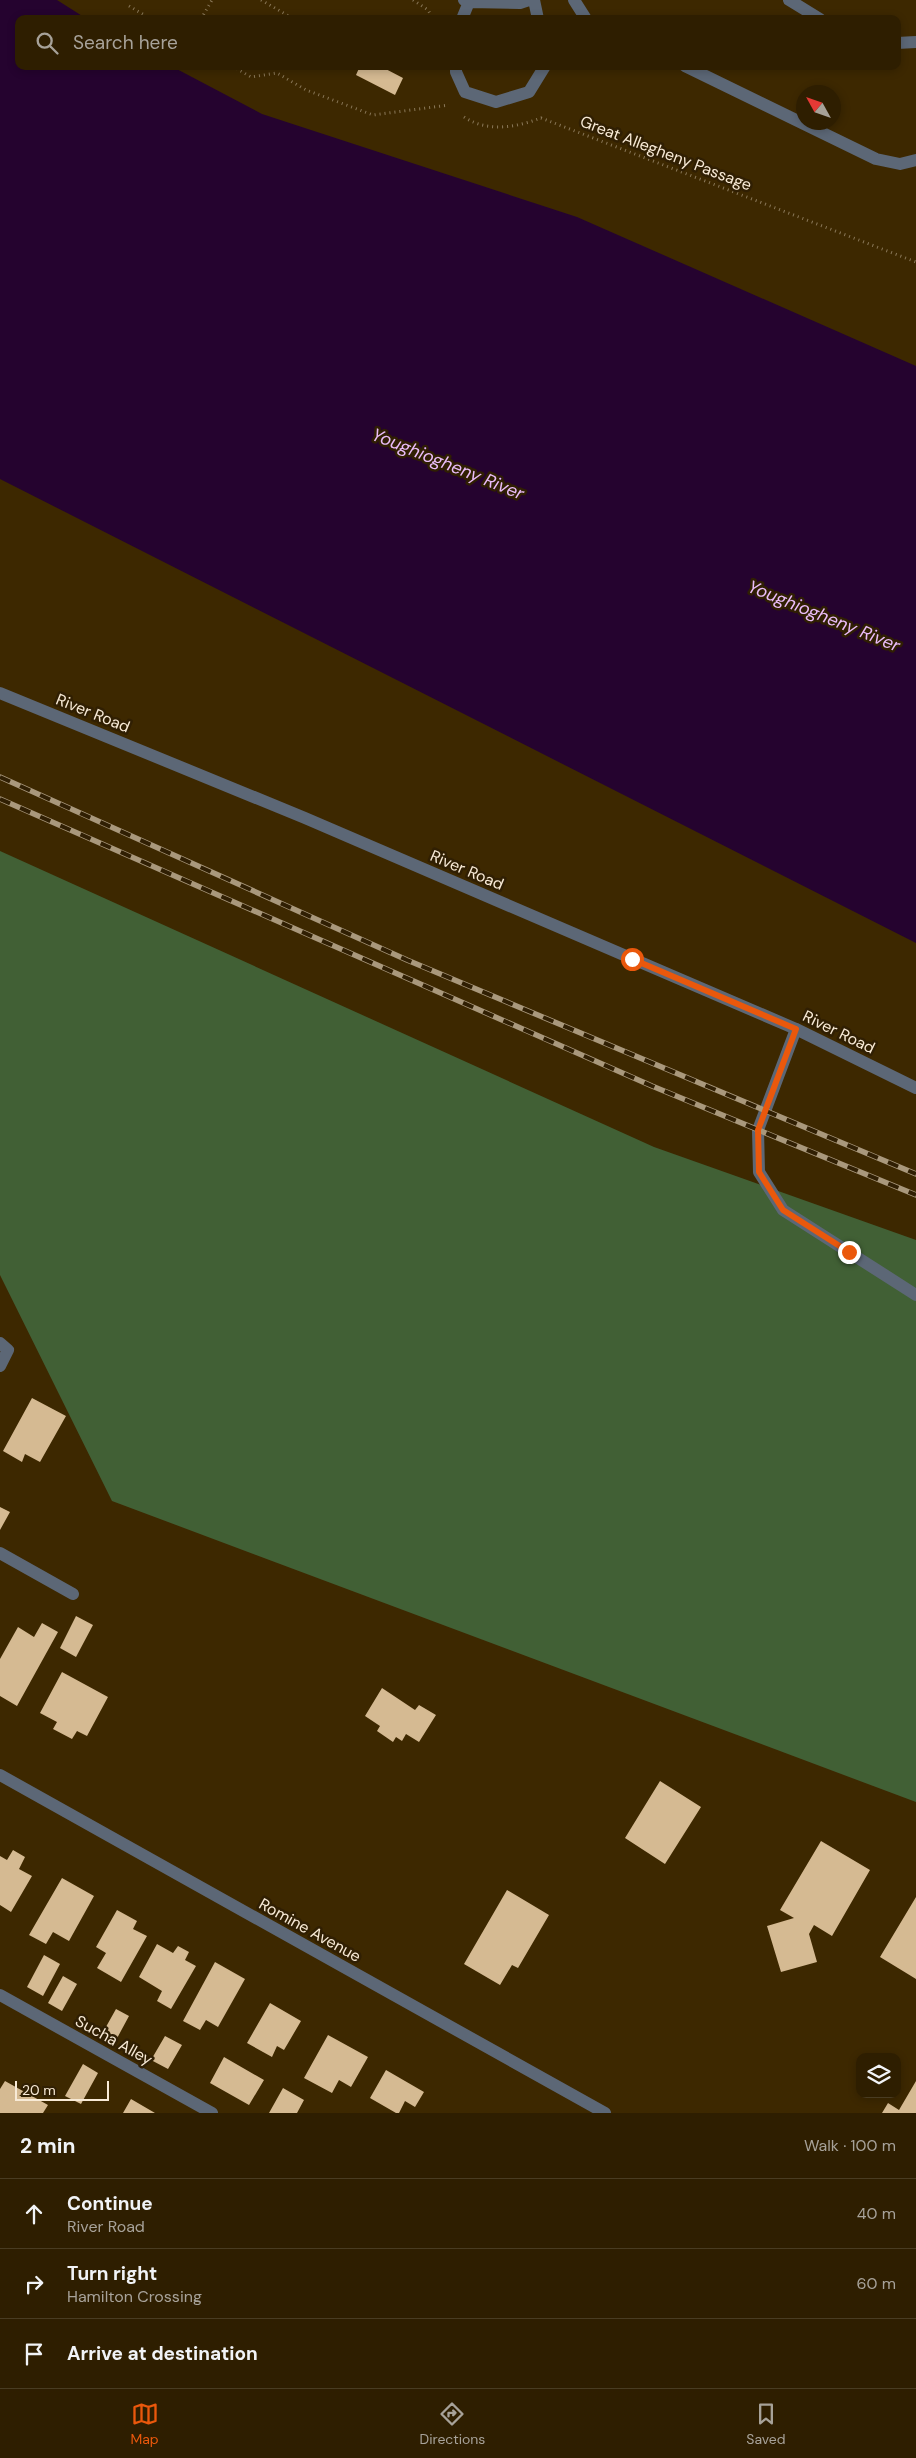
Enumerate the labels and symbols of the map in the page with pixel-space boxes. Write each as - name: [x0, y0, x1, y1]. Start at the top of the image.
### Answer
- north arrow: [796, 85, 841, 130]
- street label: Great Allegheny Passage: [577, 111, 755, 195]
- water label: Youghiogheny River: [368, 422, 529, 506]
- water label: Youghiogheny River: [744, 574, 905, 658]
- street label: River Road: [53, 689, 133, 737]
- street label: River Road: [427, 845, 507, 895]
- route start: [621, 948, 644, 971]
- street label: River Road: [799, 1005, 879, 1059]
- route end: [838, 1241, 861, 1264]
- street label: Romine Avenue: [255, 1893, 365, 1967]
- street label: Sucha Alley: [72, 2010, 156, 2070]
- scale bar: [15, 2078, 109, 2101]

